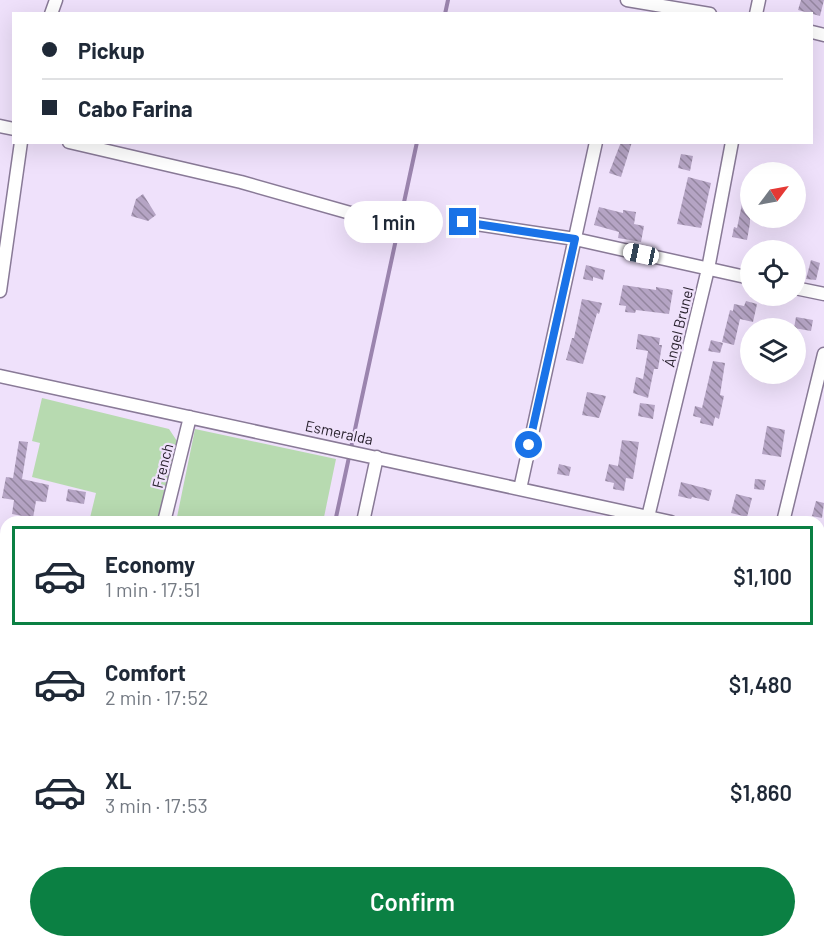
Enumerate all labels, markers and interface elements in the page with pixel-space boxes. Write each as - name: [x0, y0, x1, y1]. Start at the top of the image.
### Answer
- text: Pickup: [78, 37, 145, 63]
- text: Cabo Farina: [78, 95, 193, 121]
- north arrow: [740, 162, 806, 228]
- map controls: [740, 162, 806, 384]
- callout: 1 min: [343, 201, 442, 243]
- route end: [449, 208, 476, 235]
- text: 1 min: [372, 210, 415, 234]
- button: locate: [740, 240, 806, 306]
- car: [622, 241, 660, 267]
- street label: Ángel Brunel: [659, 285, 697, 369]
- button: layers: [740, 318, 806, 384]
- street label: Esmeralda: [304, 416, 375, 448]
- route start: [515, 431, 542, 458]
- street label: French: [148, 441, 176, 490]
- icon: car: [33, 549, 87, 603]
- text: Economy: [105, 551, 195, 577]
- text: $1,100: [733, 563, 792, 589]
- text: 1 min · 17:51: [105, 577, 201, 601]
- icon: car: [33, 657, 87, 711]
- text: Comfort: [105, 659, 186, 685]
- text: $1,480: [729, 671, 792, 697]
- text: 2 min · 17:52: [105, 685, 209, 709]
- icon: car: [33, 765, 87, 819]
- text: XL: [105, 767, 131, 793]
- text: $1,860: [730, 779, 792, 805]
- text: 3 min · 17:53: [105, 793, 208, 817]
- button: Confirm: [30, 867, 795, 936]

